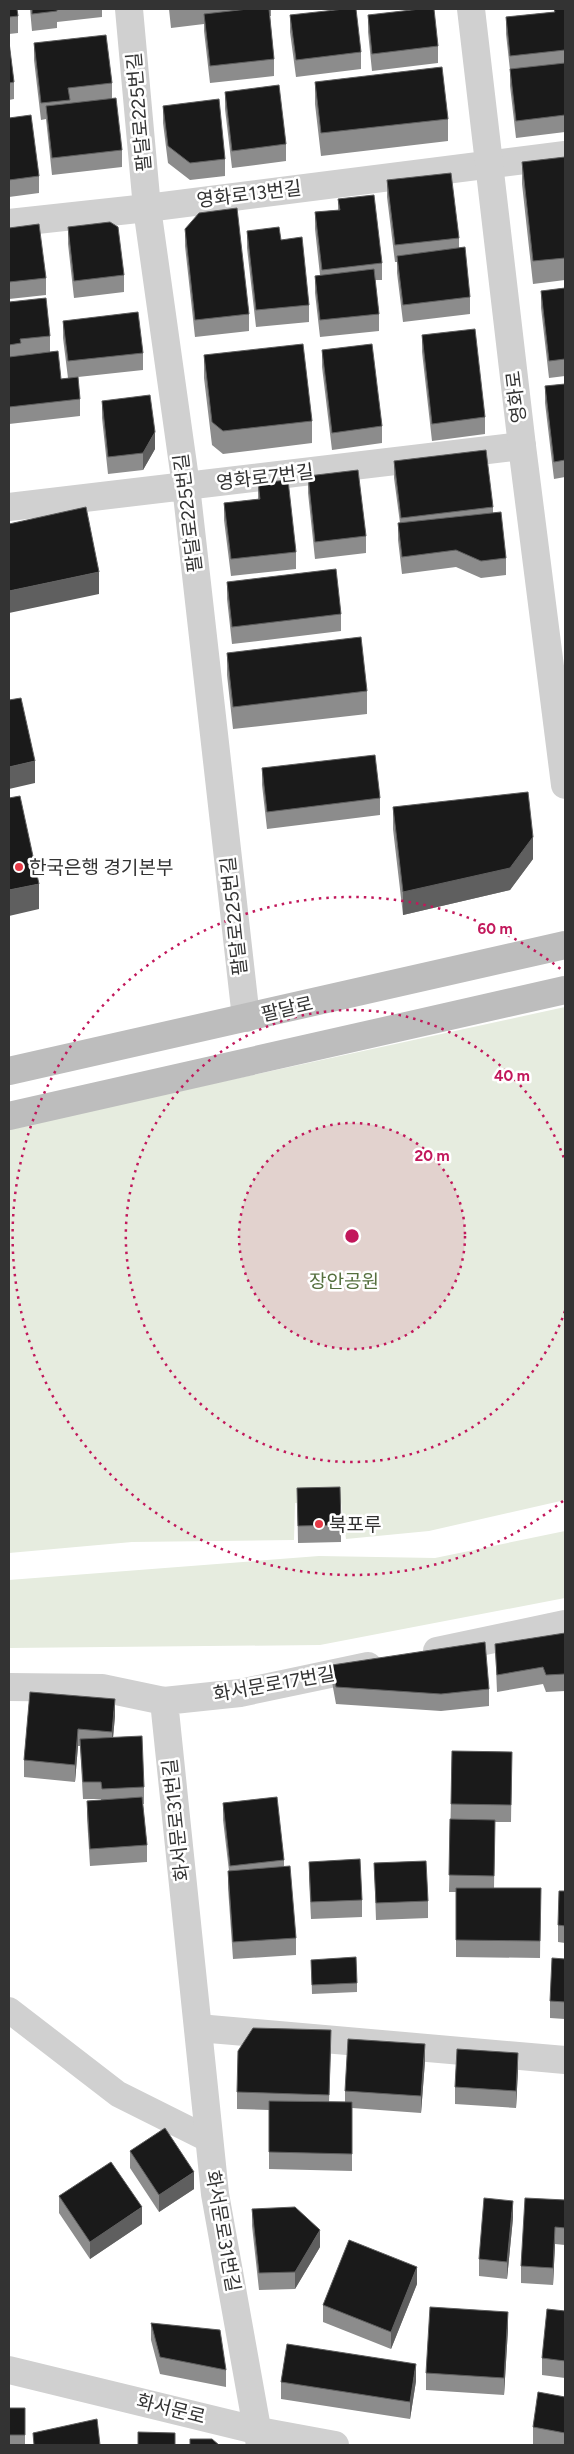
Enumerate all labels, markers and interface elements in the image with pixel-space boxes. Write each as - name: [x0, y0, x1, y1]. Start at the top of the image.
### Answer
- street label: 팔달로225번길: [122, 51, 156, 173]
- street label: 영화로13번길: [195, 176, 303, 212]
- street label: 영화로: [501, 370, 531, 424]
- street label: 팔달로225번길: [169, 452, 207, 574]
- street label: 영화로7번길: [215, 460, 315, 494]
- street label: 팔달로225번길: [216, 855, 252, 977]
- place label: 한국은행 경기본부: [29, 856, 174, 879]
- marker: 한국은행 경기본부: [13, 861, 25, 873]
- text: 60 m: [477, 920, 513, 938]
- street label: 팔달로: [259, 992, 315, 1026]
- text: 40 m: [494, 1067, 530, 1085]
- text: 20 m: [414, 1147, 450, 1165]
- centre of rings: [343, 1227, 361, 1245]
- park label: 장안공원: [309, 1270, 379, 1293]
- place label: 북포루: [329, 1513, 381, 1536]
- marker: 북포루: [313, 1518, 325, 1530]
- street label: 화서문로17번길: [211, 1662, 337, 1706]
- street label: 화서문로31번길: [158, 1758, 194, 1882]
- street label: 화서문로31번길: [201, 2168, 245, 2294]
- street label: 화서문로: [134, 2389, 208, 2429]

